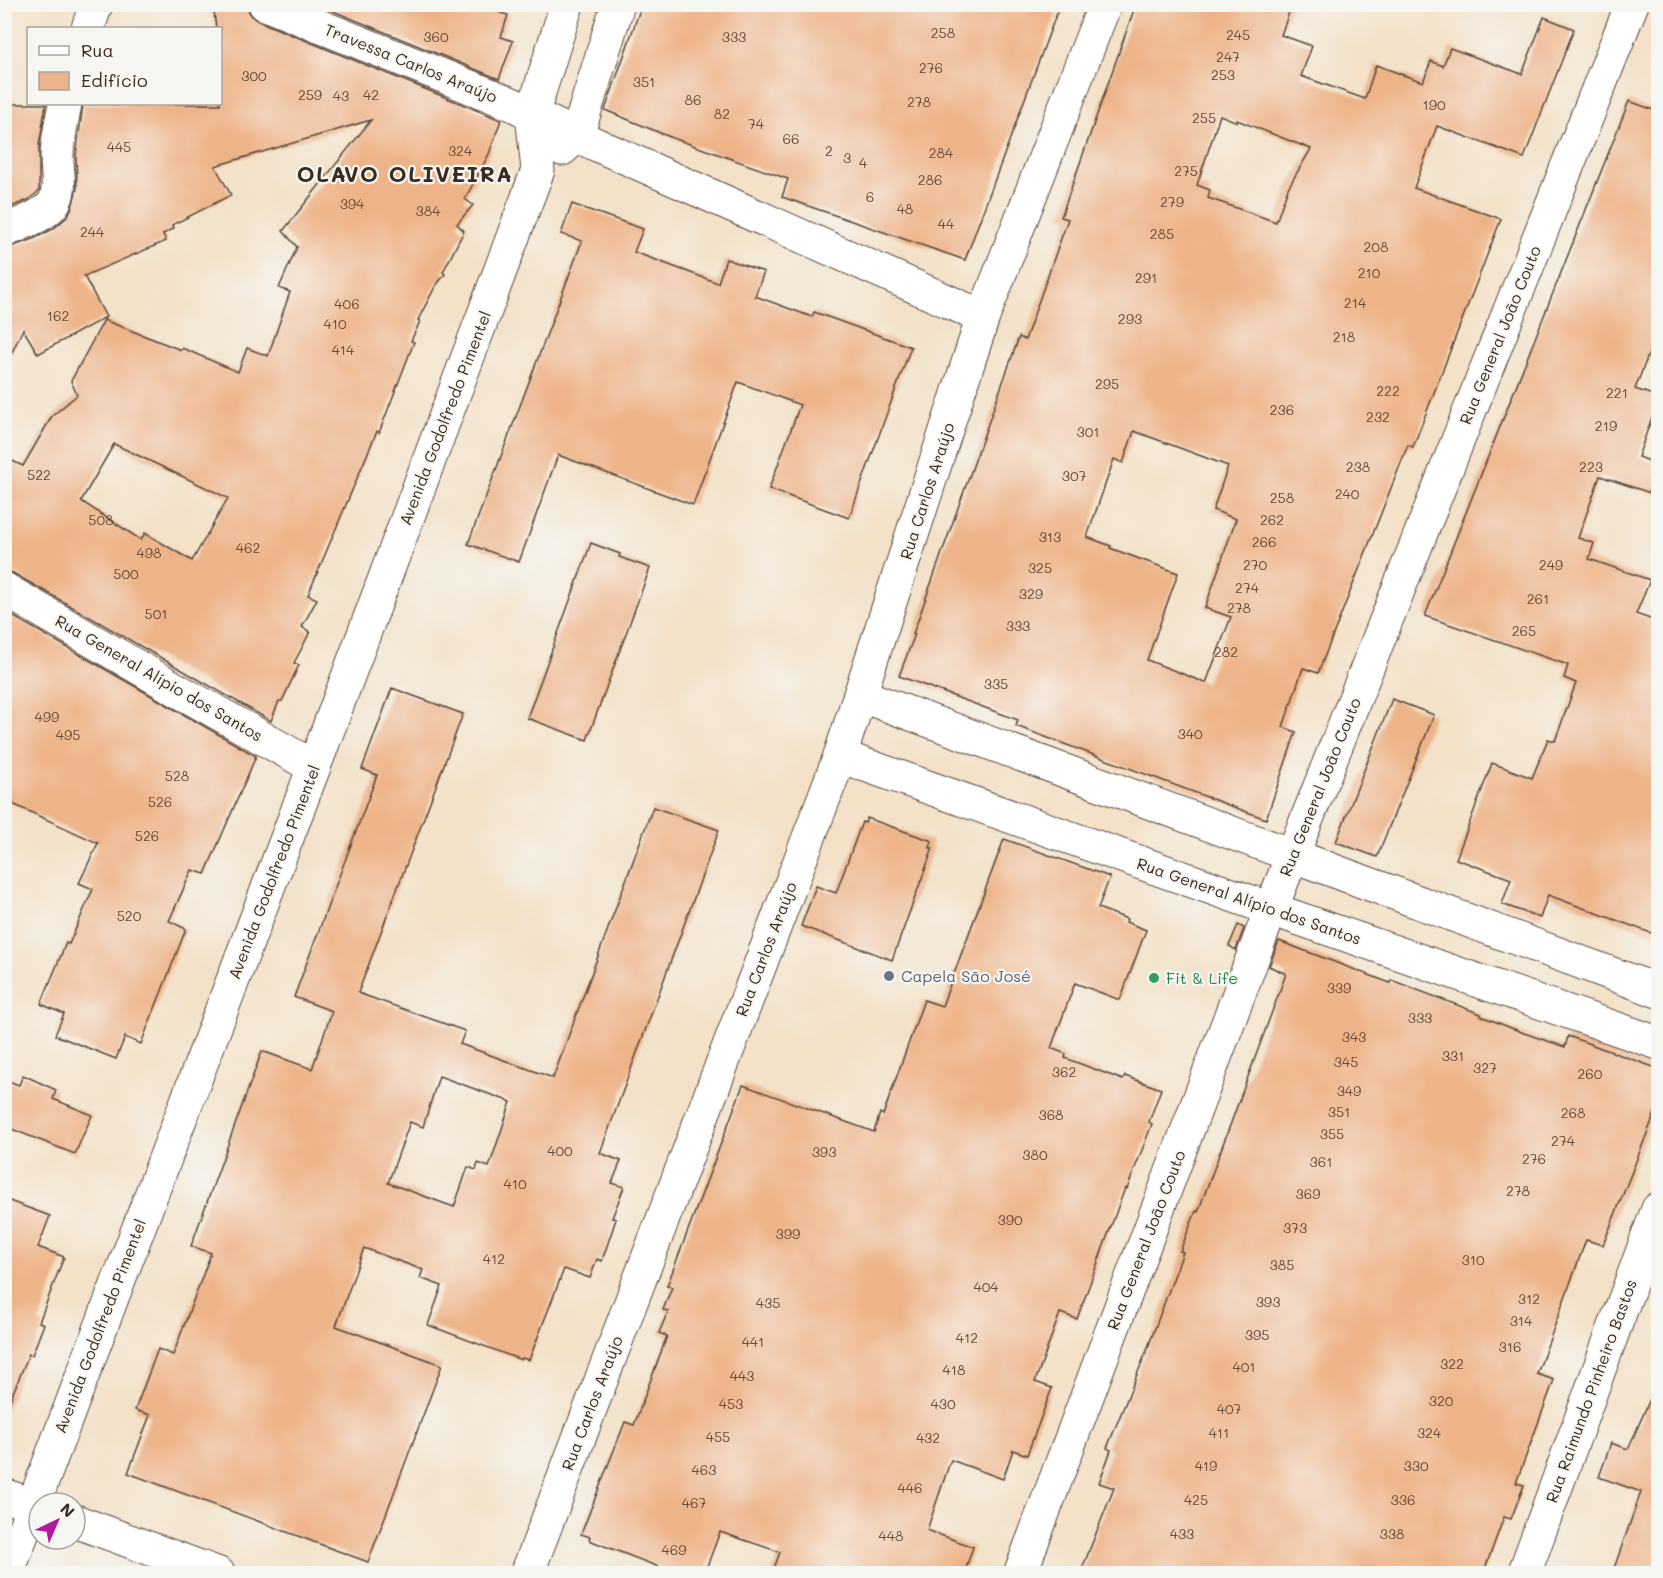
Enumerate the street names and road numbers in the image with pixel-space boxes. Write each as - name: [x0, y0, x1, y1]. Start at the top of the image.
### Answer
- street label: Travessa Carlos Araújo: [322, 18, 501, 107]
- street label: Rua General João Couto: [1454, 242, 1545, 427]
- street label: Avenida Godolfredo Pimentel: [394, 308, 495, 528]
- street label: Rua Carlos Araújo: [895, 420, 959, 562]
- street label: Rua General Alípio dos Santos: [52, 609, 267, 746]
- street label: Rua General João Couto: [1274, 694, 1365, 879]
- street label: Avenida Godolfredo Pimentel: [223, 762, 324, 982]
- street label: Rua General Alípio dos Santos: [1134, 852, 1364, 949]
- street label: Rua Carlos Araújo: [730, 878, 801, 1019]
- street label: Rua General João Couto: [1102, 1147, 1190, 1333]
- street label: Avenida Godolfredo Pimentel: [49, 1216, 150, 1436]
- street label: Rua Raimundo Pinheiro Bastos: [1540, 1276, 1641, 1505]
- street label: Rua Carlos Araújo: [556, 1332, 627, 1473]

